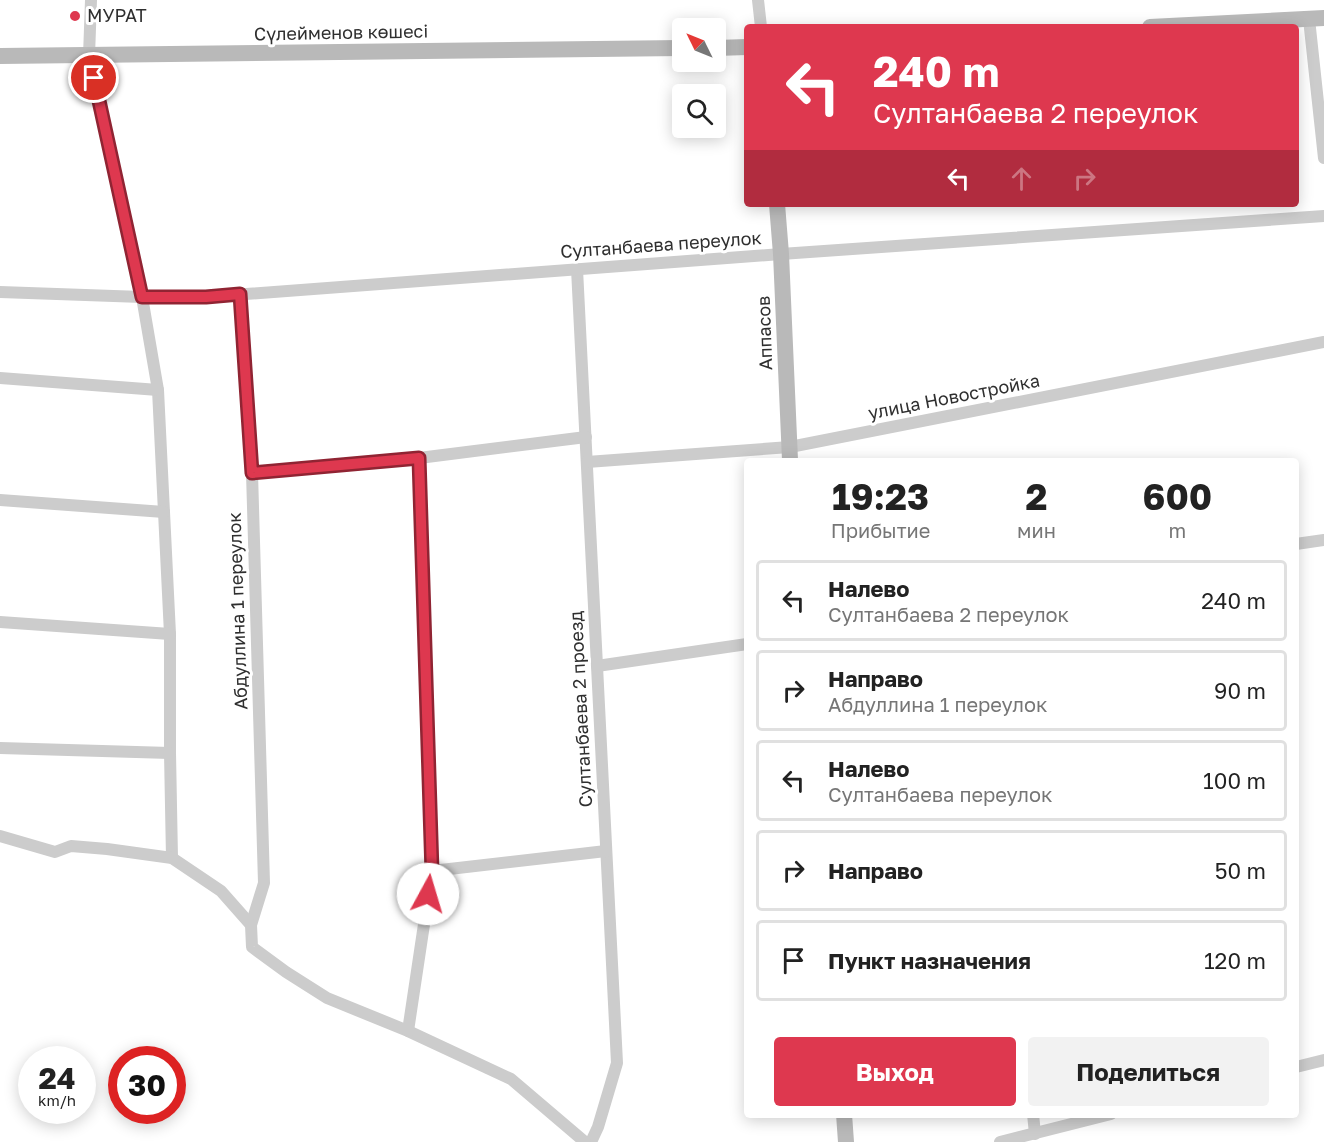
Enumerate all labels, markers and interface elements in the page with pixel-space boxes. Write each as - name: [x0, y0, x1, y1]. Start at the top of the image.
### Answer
- place label: МУРАТ: [87, 4, 147, 26]
- marker: МУРАТ: [68, 9, 82, 23]
- north arrow: [672, 18, 726, 72]
- map controls: [672, 18, 726, 138]
- street label: Сүлейменов көшесі: [254, 19, 428, 45]
- text: 240 m: [873, 46, 999, 96]
- icon: left: [774, 48, 852, 126]
- pin: [68, 52, 119, 103]
- icon: arrive: [77, 61, 110, 94]
- button: search: [672, 84, 726, 138]
- text: Султанбаева 2 переулок: [873, 97, 1199, 129]
- icon: left: [942, 162, 975, 195]
- icon: ahead: [1005, 162, 1038, 195]
- icon: right: [1068, 162, 1101, 195]
- street label: Султанбаева переулок: [559, 226, 762, 262]
- street label: Аппасов: [752, 295, 776, 371]
- street label: улица Новостройка: [866, 369, 1042, 423]
- text: 19:23: [832, 475, 929, 518]
- text: 2: [1025, 475, 1047, 518]
- text: 600: [1143, 475, 1212, 518]
- street label: Абдуллина 1 переулок: [223, 512, 251, 710]
- text: Прибытие: [831, 518, 930, 542]
- text: мин: [1017, 518, 1056, 542]
- text: m: [1169, 518, 1186, 542]
- text: Налево: [828, 575, 910, 602]
- icon: left: [777, 584, 810, 617]
- text: 240 m: [1201, 587, 1266, 614]
- text: Султанбаева 2 переулок: [828, 602, 1069, 626]
- street label: Султанбаева 2 проезд: [564, 610, 596, 808]
- text: Направо: [828, 665, 923, 692]
- icon: right: [777, 674, 810, 707]
- text: 90 m: [1214, 677, 1266, 704]
- text: Абдуллина 1 переулок: [828, 692, 1048, 716]
- text: Налево: [828, 755, 910, 782]
- icon: left: [777, 764, 810, 797]
- text: 100 m: [1203, 767, 1266, 794]
- text: Султанбаева переулок: [828, 782, 1053, 806]
- icon: right: [777, 854, 810, 887]
- text: Направо: [828, 857, 923, 884]
- text: 50 m: [1215, 857, 1266, 884]
- position arrow: [396, 862, 460, 926]
- icon: arrive: [777, 944, 810, 977]
- text: Пункт назначения: [828, 947, 1031, 974]
- text: 120 m: [1204, 947, 1266, 974]
- button: Выход: [774, 1037, 1016, 1106]
- button: Поделиться: [1028, 1037, 1269, 1106]
- speed limit sign: 30: [108, 1046, 186, 1124]
- text: 24: [38, 1060, 76, 1096]
- text: km/h: [38, 1091, 76, 1109]

